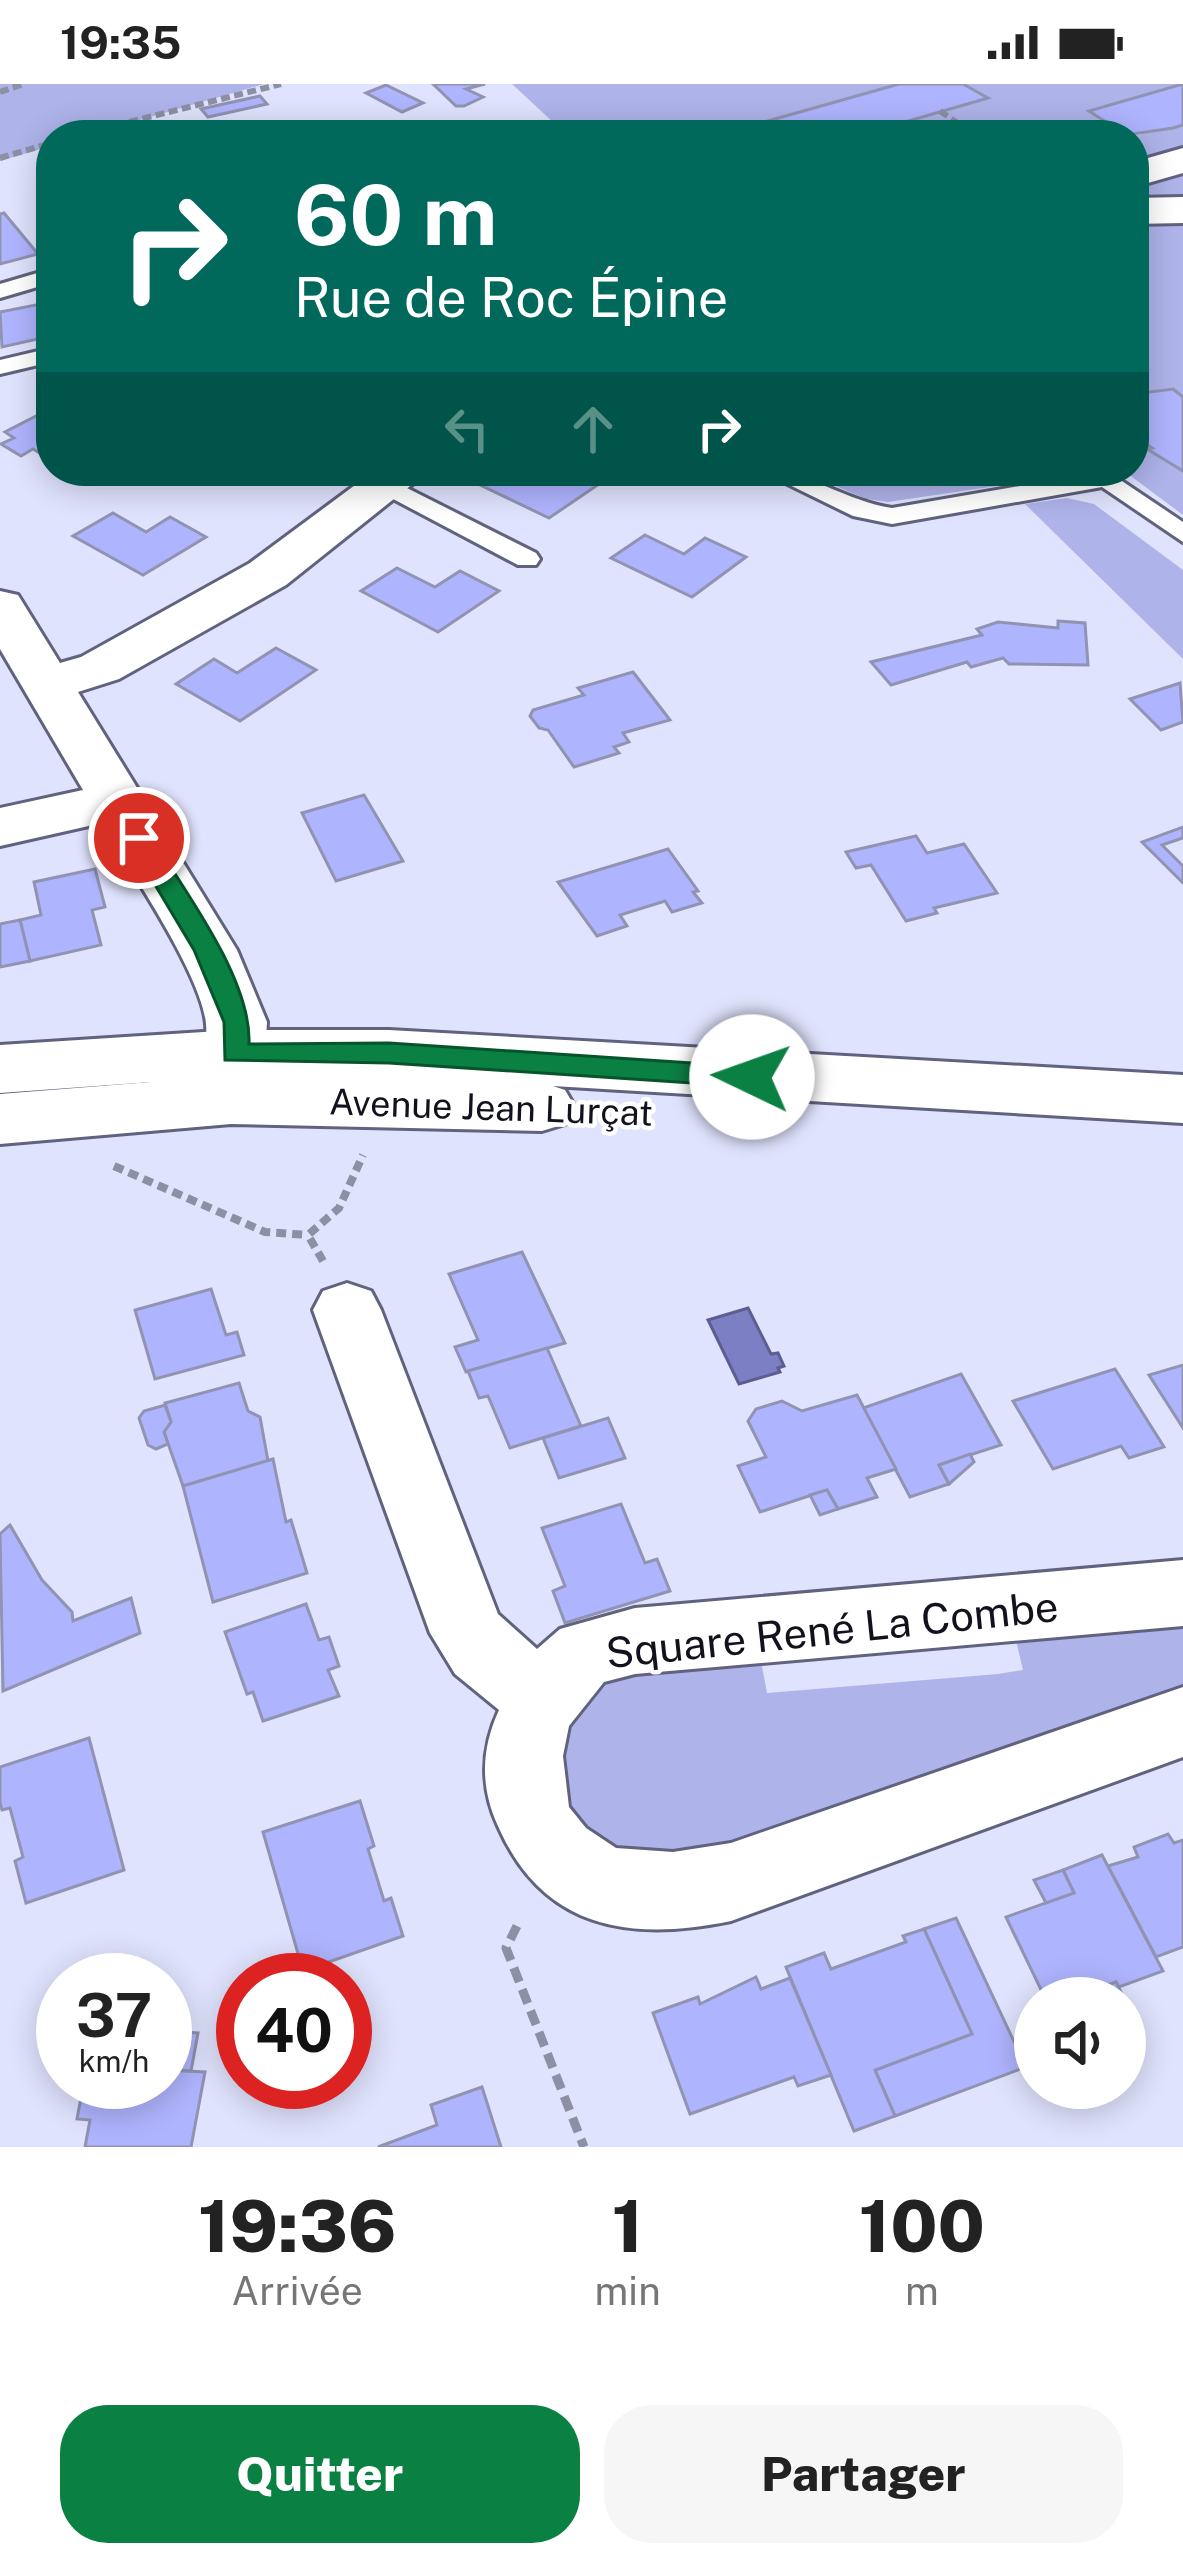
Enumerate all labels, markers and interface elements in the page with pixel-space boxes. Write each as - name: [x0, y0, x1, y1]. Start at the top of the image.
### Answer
- text: 19:35: [60, 16, 181, 69]
- text: 60 m: [294, 165, 498, 264]
- icon: right: [96, 168, 252, 324]
- text: Rue de Roc Épine: [294, 266, 728, 329]
- icon: left: [434, 396, 500, 462]
- icon: ahead: [560, 396, 626, 462]
- icon: right: [686, 396, 752, 462]
- pin: [88, 787, 190, 889]
- icon: arrive: [106, 805, 172, 871]
- position arrow: [689, 1014, 815, 1140]
- street label: Avenue Jean Lurçat: [328, 1080, 654, 1134]
- street label: Square René La Combe: [603, 1581, 1061, 1677]
- speed limit sign: 40: [216, 1953, 372, 2109]
- map controls: [1014, 1977, 1146, 2109]
- button: sound: [1014, 1977, 1146, 2109]
- text: 37: [76, 1980, 152, 2051]
- text: km/h: [79, 2043, 149, 2079]
- text: 19:36: [198, 2184, 397, 2268]
- text: 1: [612, 2184, 643, 2268]
- text: 100: [859, 2184, 985, 2268]
- text: Arrivée: [232, 2268, 363, 2314]
- text: min: [595, 2268, 661, 2314]
- text: m: [905, 2268, 939, 2314]
- button: Quitter: [60, 2405, 580, 2543]
- button: Partager: [604, 2405, 1123, 2543]

